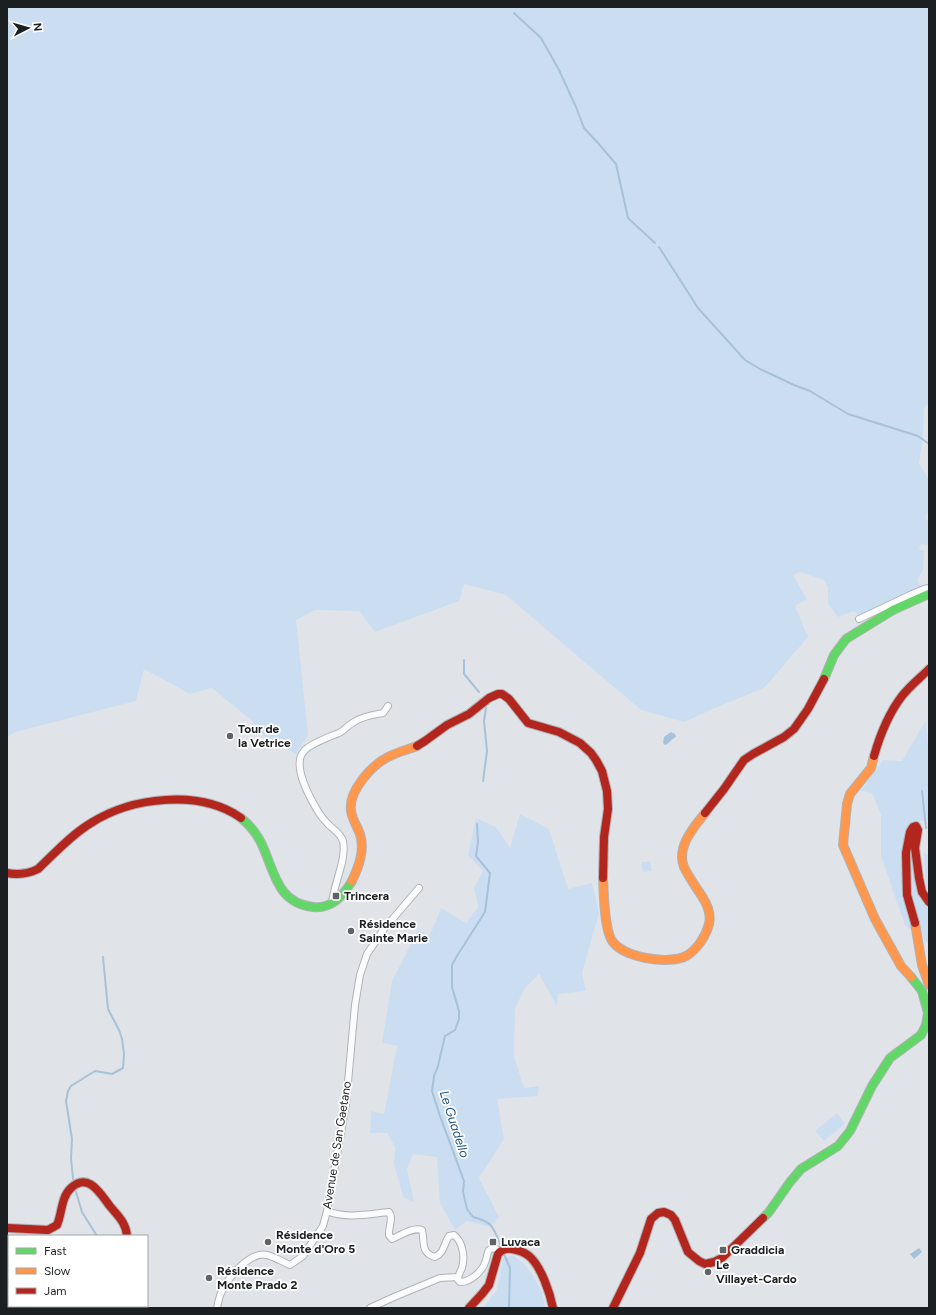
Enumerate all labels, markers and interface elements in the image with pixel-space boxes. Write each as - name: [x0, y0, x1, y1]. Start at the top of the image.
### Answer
- north arrow: [8, 8, 48, 48]
- text: N: [31, 22, 44, 32]
- place label: Tour de la Vetrice: [238, 722, 291, 750]
- marker: Tour de la Vetrice: [225, 731, 235, 741]
- place label: Trincera: [344, 889, 389, 903]
- marker: Trincera: [331, 891, 341, 901]
- place label: Résidence Sainte Marie: [359, 917, 428, 945]
- marker: Résidence Sainte Marie: [346, 926, 356, 936]
- street label: Avenue de San Gaetano: [320, 1080, 354, 1210]
- water label: Le Guadello: [437, 1089, 473, 1160]
- place label: Résidence Monte d'Oro 5: [276, 1228, 355, 1256]
- legend: [8, 1235, 148, 1307]
- place label: Luvaca: [501, 1235, 540, 1249]
- marker: Résidence Monte d'Oro 5: [263, 1237, 273, 1247]
- marker: Luvaca: [488, 1237, 498, 1247]
- place label: Graddicia: [731, 1243, 784, 1257]
- text: Fast: [44, 1244, 67, 1258]
- marker: Graddicia: [718, 1245, 728, 1255]
- place label: Le Villayet-Cardo: [716, 1258, 797, 1286]
- text: Slow: [44, 1264, 71, 1278]
- place label: Résidence Monte Prado 2: [217, 1264, 297, 1292]
- marker: Le Villayet-Cardo: [703, 1267, 713, 1277]
- marker: Résidence Monte Prado 2: [204, 1273, 214, 1283]
- text: Jam: [44, 1284, 67, 1298]

